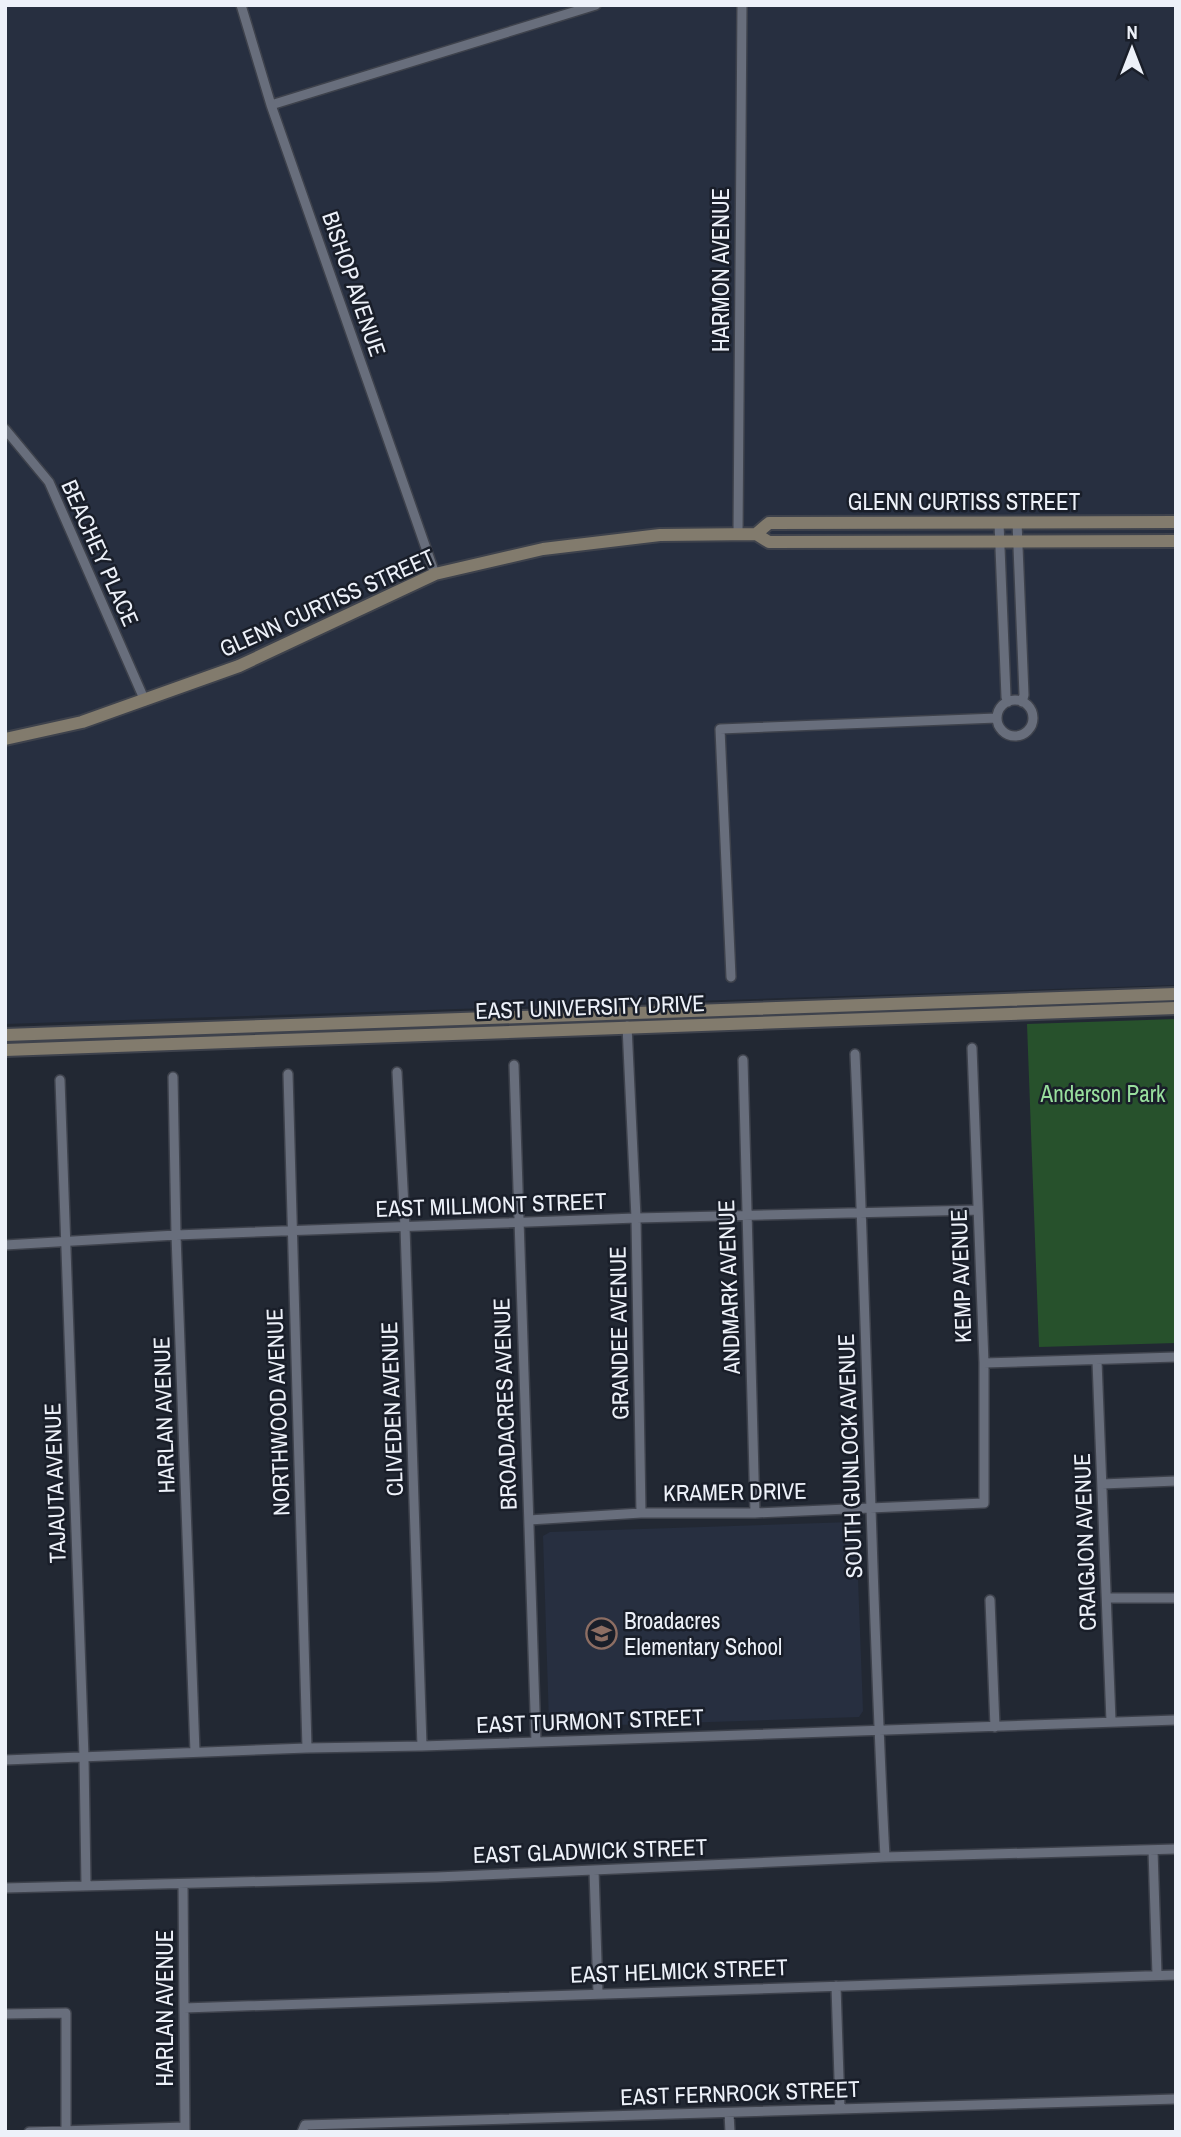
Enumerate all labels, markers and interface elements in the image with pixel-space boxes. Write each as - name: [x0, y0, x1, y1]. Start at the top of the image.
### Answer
- north arrow: [1097, 14, 1167, 84]
- text: N: [1126, 19, 1138, 45]
- street label: HARMON AVENUE: [705, 188, 736, 352]
- street label: BISHOP AVENUE: [315, 207, 394, 360]
- street label: BEACHEY PLACE: [54, 475, 147, 631]
- street label: GLENN CURTISS STREET: [848, 486, 1081, 517]
- street label: GLENN CURTISS STREET: [214, 541, 440, 664]
- street label: EAST UNIVERSITY DRIVE: [475, 987, 705, 1026]
- park label: Anderson Park: [1040, 1078, 1166, 1109]
- street label: EAST MILLMONT STREET: [375, 1185, 607, 1224]
- street label: ANDMARK AVENUE: [710, 1199, 747, 1376]
- street label: KEMP AVENUE: [943, 1209, 978, 1343]
- street label: GRANDEE AVENUE: [601, 1246, 636, 1420]
- street label: BROADACRES AVENUE: [485, 1297, 524, 1511]
- street label: NORTHWOOD AVENUE: [258, 1308, 297, 1516]
- street label: CLIVEDEN AVENUE: [373, 1321, 410, 1497]
- street label: SOUTH GUNLOCK AVENUE: [830, 1333, 869, 1579]
- street label: HARLAN AVENUE: [145, 1336, 182, 1494]
- street label: TAJAUTA AVENUE: [36, 1402, 73, 1564]
- street label: CRAIGJON AVENUE: [1066, 1453, 1103, 1631]
- street label: KRAMER DRIVE: [663, 1475, 807, 1508]
- place label: Broadacres Elementary School: [624, 1605, 782, 1662]
- school or university icon: Broadacres Elementary School: [584, 1617, 618, 1651]
- street label: EAST TURMONT STREET: [476, 1701, 705, 1740]
- street label: EAST GLADWICK STREET: [472, 1831, 708, 1870]
- street label: HARLAN AVENUE: [149, 1930, 180, 2086]
- street label: EAST HELMICK STREET: [570, 1951, 789, 1990]
- street label: EAST FERNROCK STREET: [620, 2073, 861, 2112]

